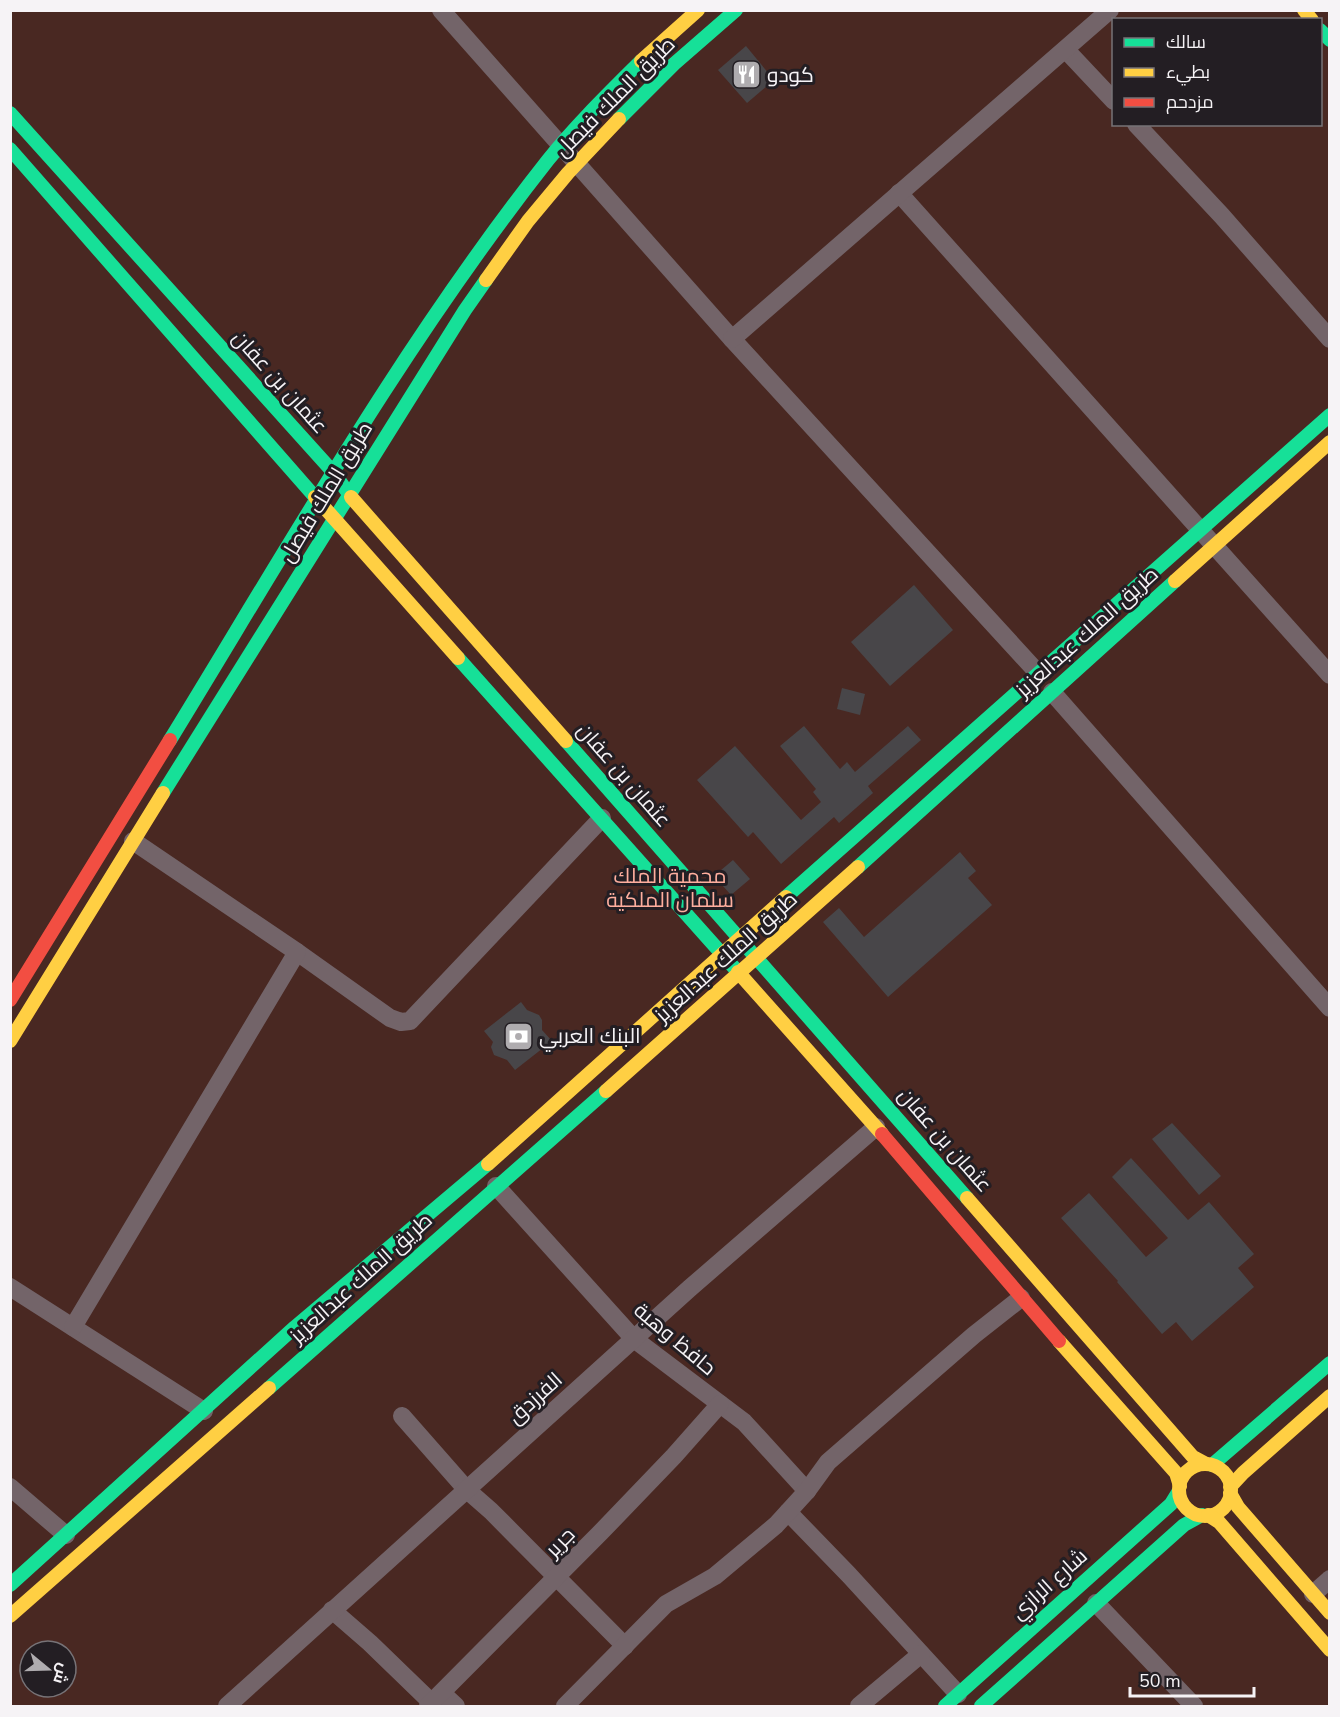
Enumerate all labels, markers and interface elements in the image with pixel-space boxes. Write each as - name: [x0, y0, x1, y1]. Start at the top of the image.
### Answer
- legend: [1112, 18, 1322, 126]
- text: سالك: [1166, 30, 1206, 54]
- street label: طريق الملك فيصل: [549, 31, 681, 163]
- restaurant icon: كودو: [730, 59, 762, 91]
- text: بطيء: [1166, 60, 1210, 86]
- place label: كودو: [767, 61, 814, 89]
- text: مزدحم: [1166, 90, 1214, 114]
- street label: عثمان بن عفان: [226, 324, 334, 440]
- street label: طريق الملك فيصل: [273, 416, 379, 568]
- street label: طريق الملك عبدالعزيز: [1009, 561, 1164, 704]
- street label: عثمان بن عفان: [571, 717, 677, 833]
- park label: محمية الملك سلمان الملكية: [606, 862, 734, 914]
- street label: طريق الملك عبدالعزيز: [648, 886, 803, 1029]
- bank icon: البنك العربي: [502, 1020, 534, 1052]
- place label: البنك العربي: [539, 1022, 641, 1052]
- street label: عثمان بن عفان: [892, 1082, 998, 1198]
- street label: طريق الملك عبدالعزيز: [283, 1207, 438, 1350]
- street label: حافظ وهبة: [628, 1296, 722, 1382]
- street label: الفرزدق: [502, 1366, 568, 1430]
- street label: جرير: [538, 1521, 581, 1564]
- street label: شارع الرازي: [1005, 1542, 1095, 1627]
- north arrow: [18, 1639, 78, 1699]
- text: ش: [47, 1660, 75, 1687]
- scale bar: [1130, 1660, 1254, 1698]
- text: 50 m: [1139, 1669, 1181, 1693]

